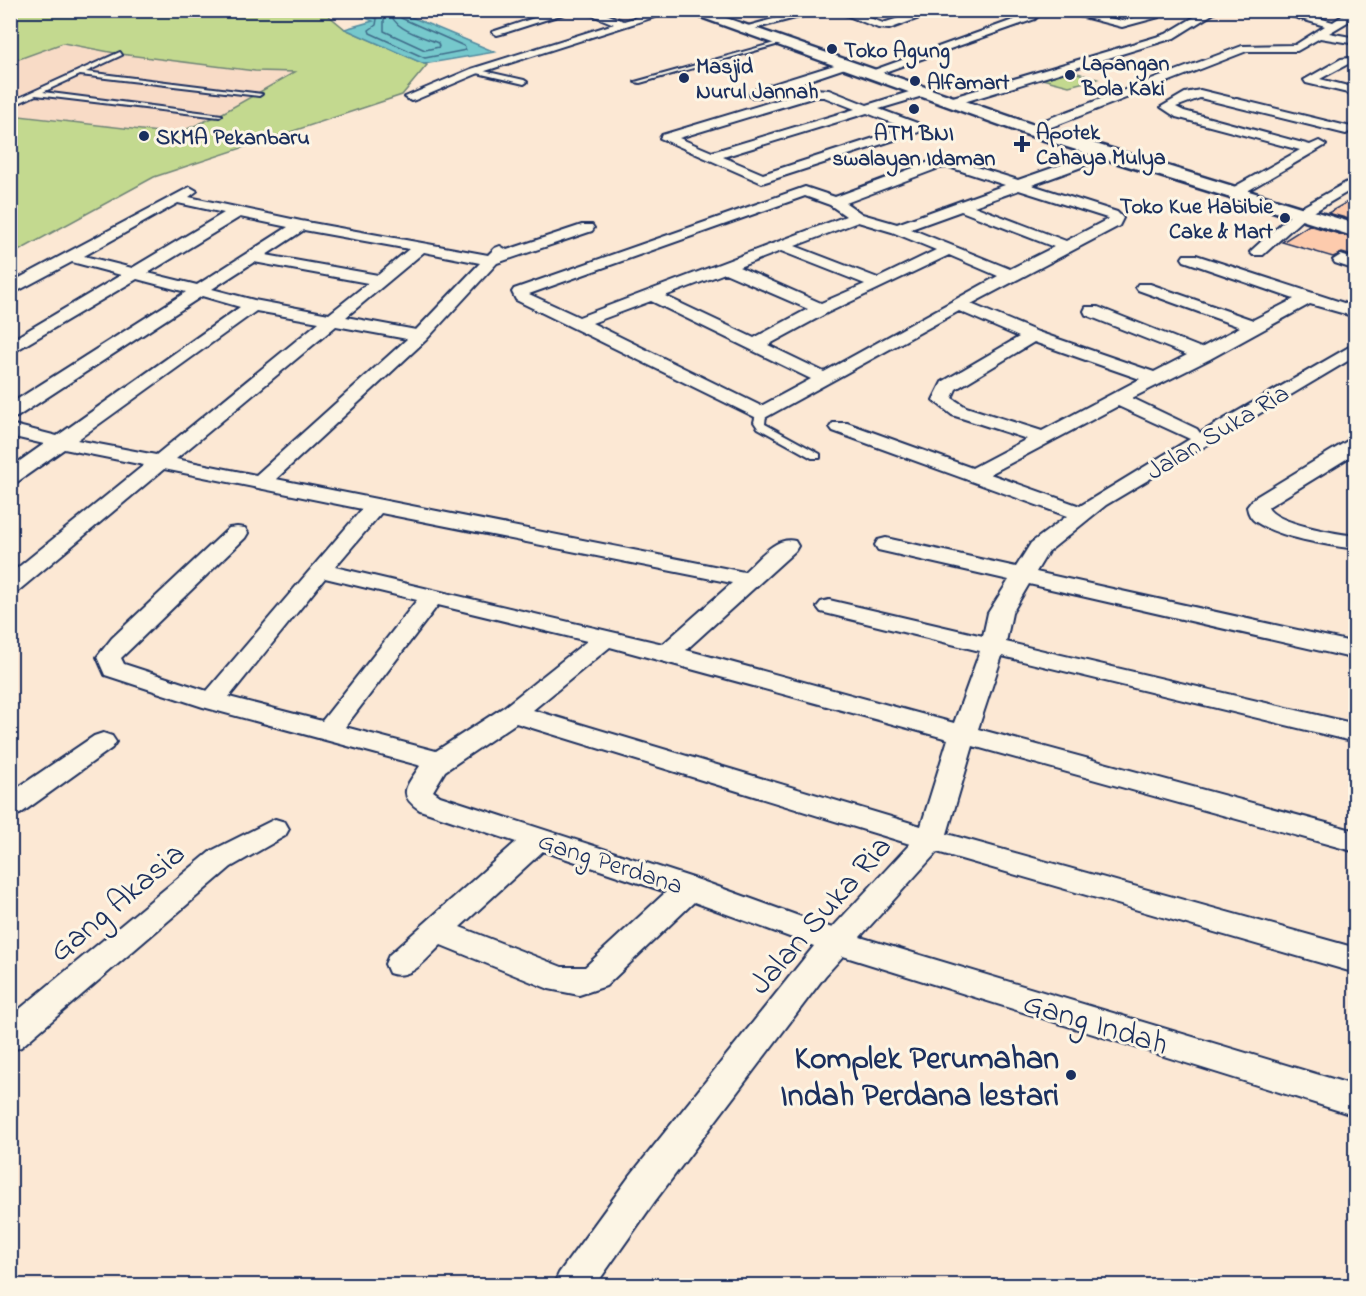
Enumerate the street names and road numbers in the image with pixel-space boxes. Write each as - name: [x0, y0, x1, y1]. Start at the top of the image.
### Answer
- street label: Jalan Suka Ria: [1140, 376, 1297, 491]
- street label: Gang Perdana: [533, 824, 687, 906]
- street label: Jalan Suka Ria: [739, 826, 904, 1006]
- street label: Gang Akasia: [40, 832, 197, 975]
- street label: Gang Indah: [1017, 981, 1173, 1070]

